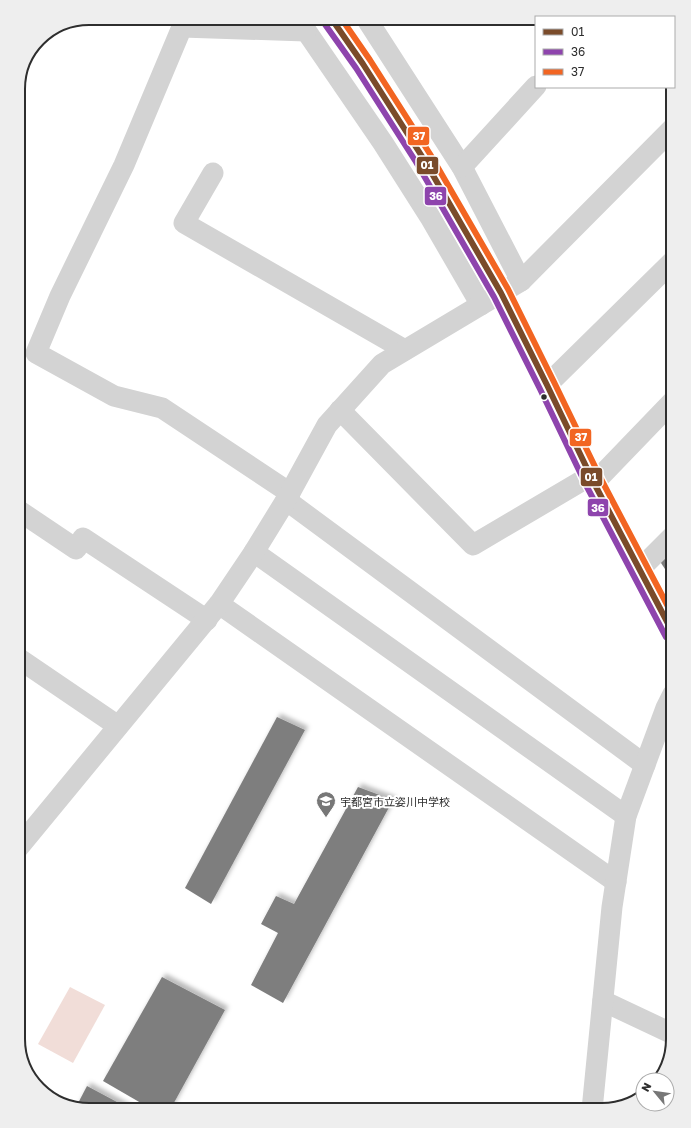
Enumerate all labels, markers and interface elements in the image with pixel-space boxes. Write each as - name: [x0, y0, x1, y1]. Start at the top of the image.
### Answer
- legend: [535, 16, 675, 88]
- text: 01: [571, 24, 584, 39]
- text: 36: [571, 44, 585, 59]
- text: 37: [571, 64, 584, 79]
- line badge: 37: [407, 126, 430, 146]
- text: 37: [413, 129, 425, 142]
- line badge: 01: [416, 156, 439, 175]
- text: 01: [421, 158, 434, 171]
- line badge: 36: [424, 186, 447, 206]
- text: 36: [429, 189, 443, 202]
- unlabelled marker: [539, 392, 549, 402]
- line badge: 37: [569, 428, 592, 447]
- text: 37: [575, 430, 587, 443]
- line badge: 01: [580, 467, 603, 487]
- text: 01: [585, 470, 598, 483]
- line badge: 36: [587, 498, 609, 517]
- text: 36: [591, 501, 605, 514]
- school or university icon: 宇都宮市立姿川中学校: [315, 790, 337, 818]
- place label: 宇都宮市立姿川中学校: [340, 795, 450, 808]
- north arrow: [635, 1072, 675, 1112]
- text: N: [638, 1080, 654, 1094]

